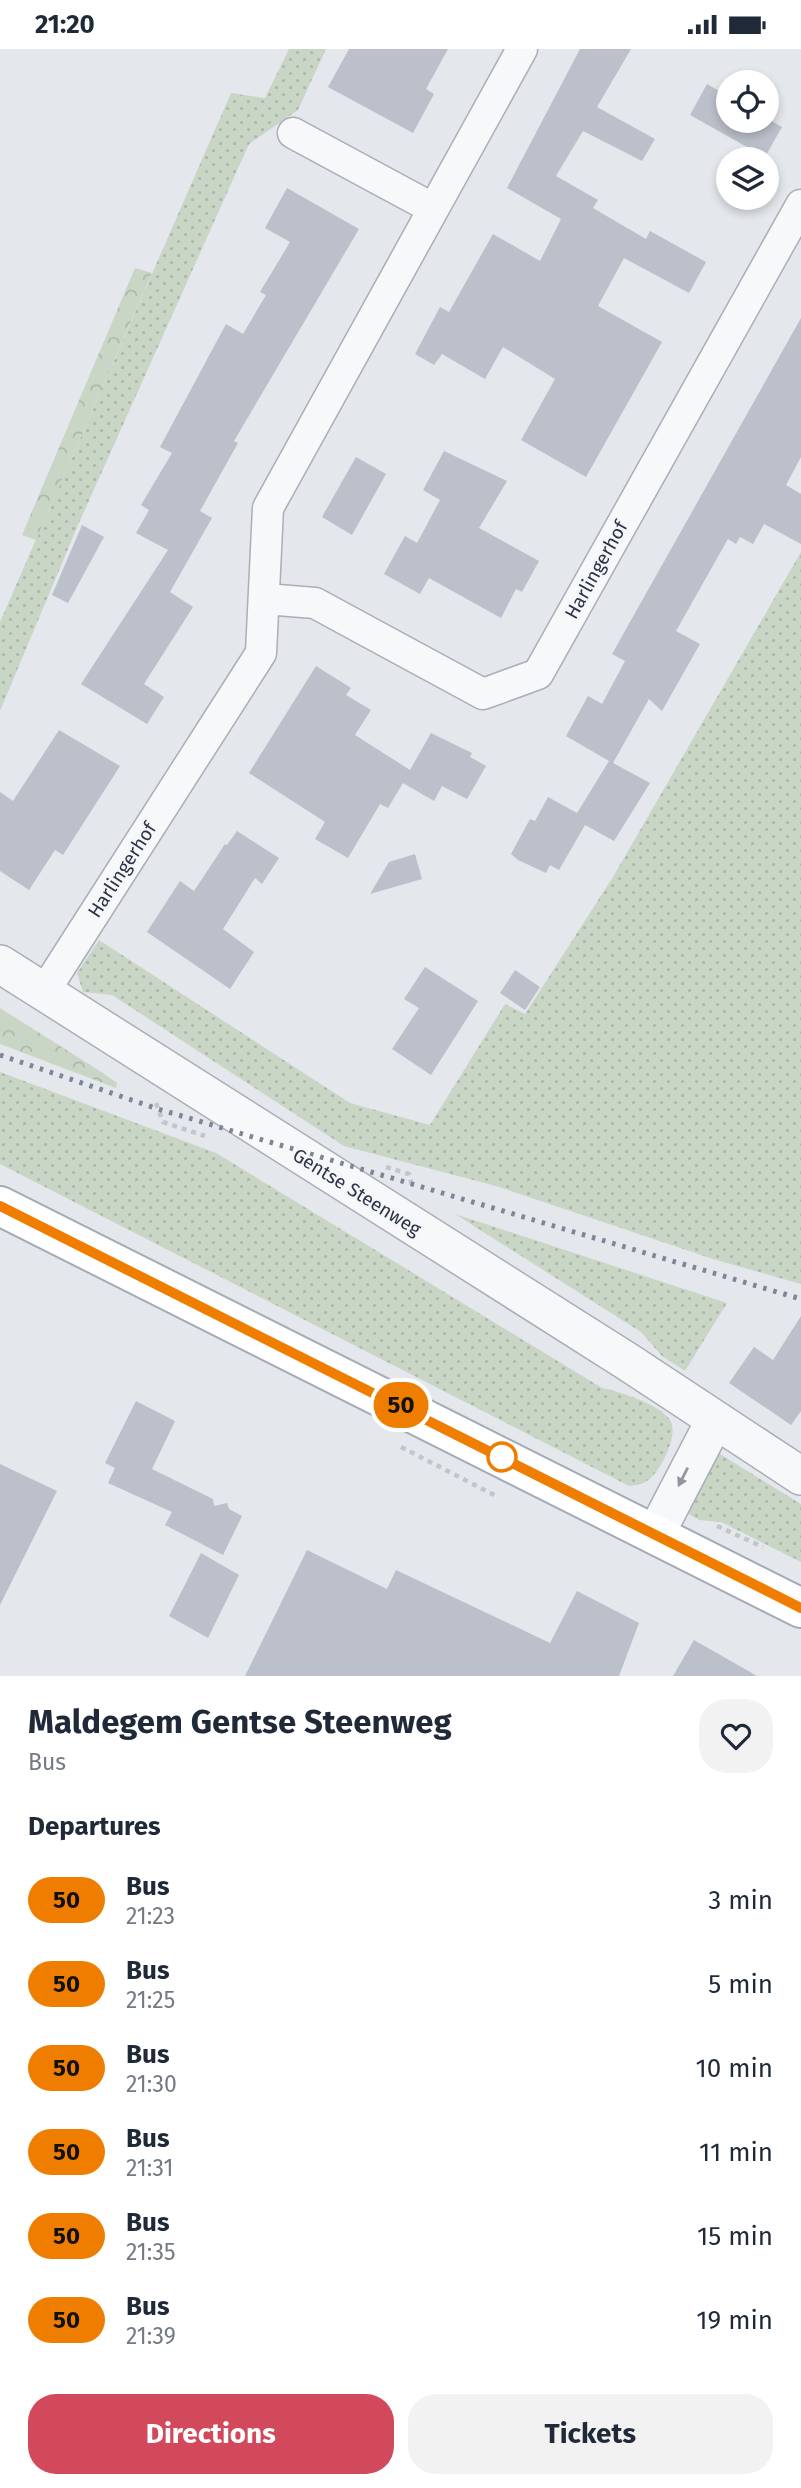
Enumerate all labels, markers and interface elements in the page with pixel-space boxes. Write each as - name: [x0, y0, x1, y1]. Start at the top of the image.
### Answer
- text: 21:20: [35, 9, 95, 40]
- map controls: [716, 70, 779, 210]
- button: locate: [716, 70, 779, 133]
- button: layers: [716, 147, 779, 210]
- street label: Harlingerhof: [560, 516, 633, 623]
- street label: Harlingerhof: [83, 817, 162, 922]
- street label: Gentse Steenweg: [288, 1143, 426, 1241]
- line badge: 50: [370, 1382, 432, 1428]
- text: 50: [388, 1391, 414, 1419]
- unlabelled marker: [487, 1442, 517, 1472]
- one-way arrow: [678, 1467, 689, 1487]
- button: heart: [699, 1699, 773, 1773]
- text: Maldegem Gentse Steenweg: [28, 1702, 452, 1742]
- text: Bus: [28, 1748, 66, 1776]
- text: Departures: [28, 1811, 161, 1842]
- text: Bus: [126, 1871, 169, 1902]
- text: 3 min: [708, 1885, 773, 1916]
- text: 50: [53, 1886, 80, 1914]
- text: 21:23: [126, 1902, 175, 1930]
- text: Bus: [126, 1955, 169, 1986]
- text: 5 min: [708, 1969, 773, 2000]
- text: 50: [53, 1970, 80, 1998]
- text: 21:25: [126, 1986, 175, 2014]
- text: Bus: [126, 2039, 169, 2070]
- text: 10 min: [695, 2053, 773, 2084]
- text: 50: [53, 2054, 80, 2082]
- text: 21:30: [126, 2070, 177, 2098]
- text: Bus: [126, 2123, 169, 2154]
- text: 11 min: [699, 2137, 773, 2168]
- text: 50: [53, 2138, 80, 2166]
- text: 21:31: [126, 2154, 173, 2182]
- text: Bus: [126, 2207, 169, 2238]
- text: 15 min: [697, 2221, 773, 2252]
- text: 50: [53, 2222, 80, 2250]
- text: 21:35: [126, 2238, 176, 2266]
- text: Bus: [126, 2291, 169, 2322]
- text: 19 min: [696, 2305, 773, 2336]
- text: 50: [53, 2306, 80, 2334]
- text: 21:39: [126, 2322, 176, 2350]
- button: Directions: [28, 2394, 394, 2474]
- button: Tickets: [408, 2394, 773, 2474]

